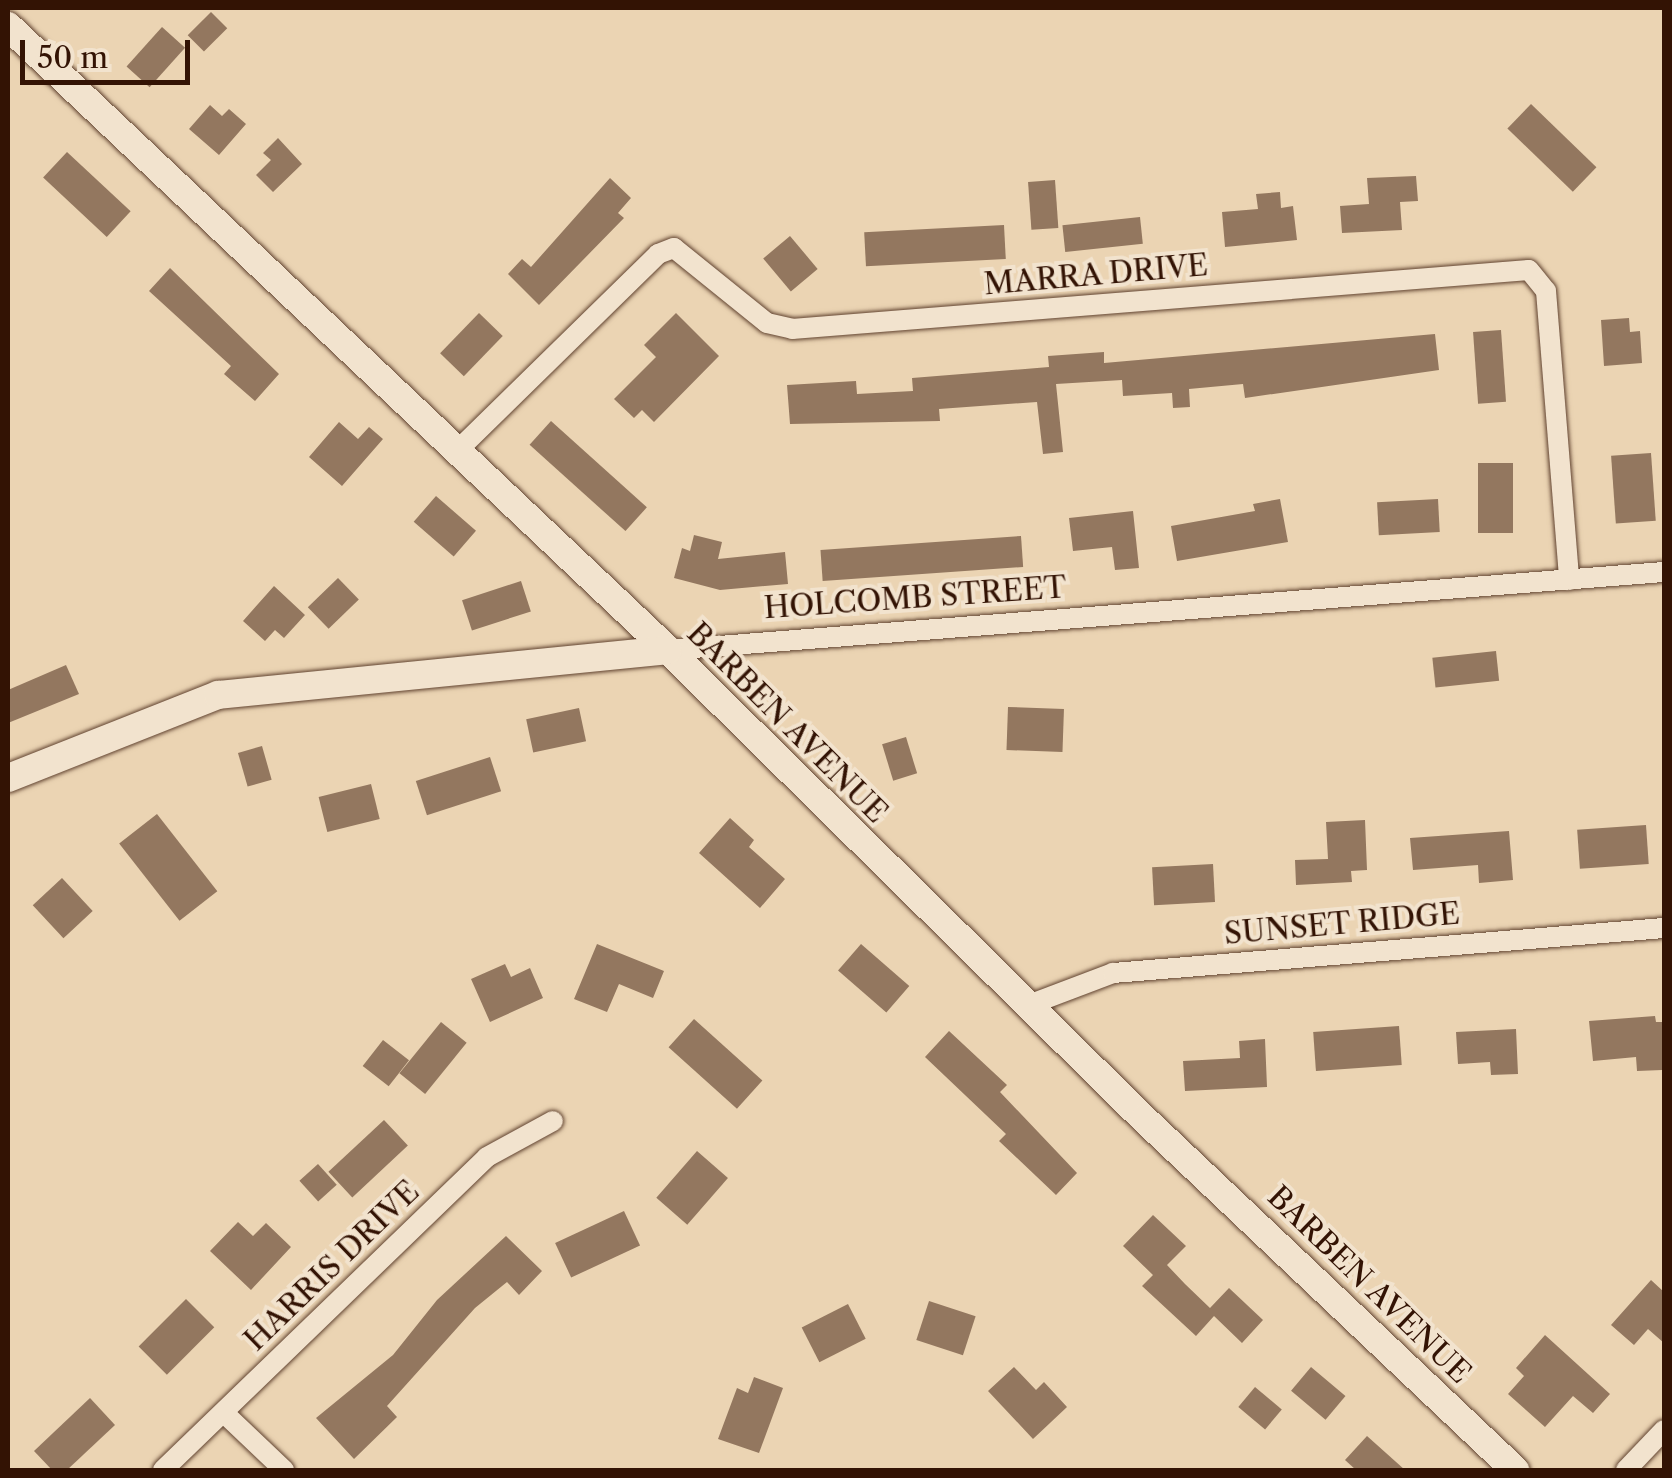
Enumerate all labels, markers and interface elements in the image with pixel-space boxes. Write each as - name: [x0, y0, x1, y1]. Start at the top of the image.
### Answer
- scale bar: [25, 20, 195, 82]
- text: 50 m: [37, 39, 108, 76]
- street label: MARRA DRIVE: [982, 247, 1210, 303]
- street label: HOLCOMB STREET: [763, 569, 1067, 627]
- street label: BARBEN AVENUE: [679, 615, 895, 831]
- street label: SUNSET RIDGE: [1222, 896, 1462, 952]
- street label: HARRIS DRIVE: [237, 1174, 427, 1358]
- street label: BARBEN AVENUE: [1260, 1178, 1478, 1392]

